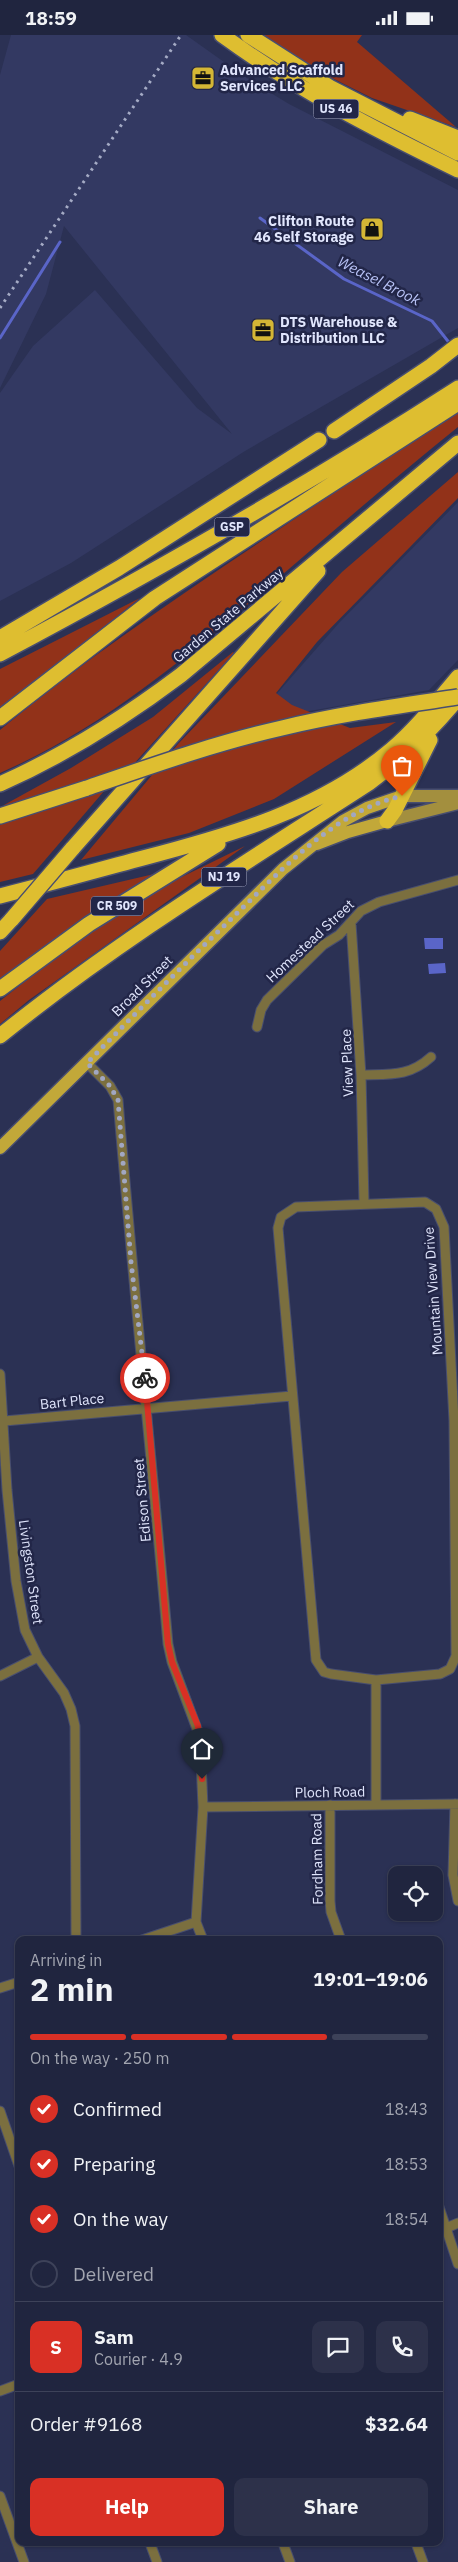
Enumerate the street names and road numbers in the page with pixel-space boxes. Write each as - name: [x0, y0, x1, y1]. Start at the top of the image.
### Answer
- road number: US 46: [314, 99, 358, 119]
- road number: GSP: [214, 517, 250, 537]
- street label: Garden State Parkway: [169, 563, 287, 667]
- road number: NJ 19: [202, 867, 246, 887]
- street label: Homestead Street: [262, 895, 358, 987]
- road number: CR 509: [91, 896, 143, 915]
- street label: Broad Street: [108, 952, 176, 1020]
- street label: View Place: [337, 1028, 357, 1097]
- street label: Mountain View Drive: [420, 1226, 446, 1356]
- street label: Bart Place: [39, 1389, 105, 1413]
- street label: Edison Street: [129, 1457, 155, 1543]
- street label: Livingston Street: [15, 1519, 47, 1625]
- street label: Ploch Road: [295, 1782, 365, 1802]
- street label: Fordham Road: [307, 1813, 327, 1905]

